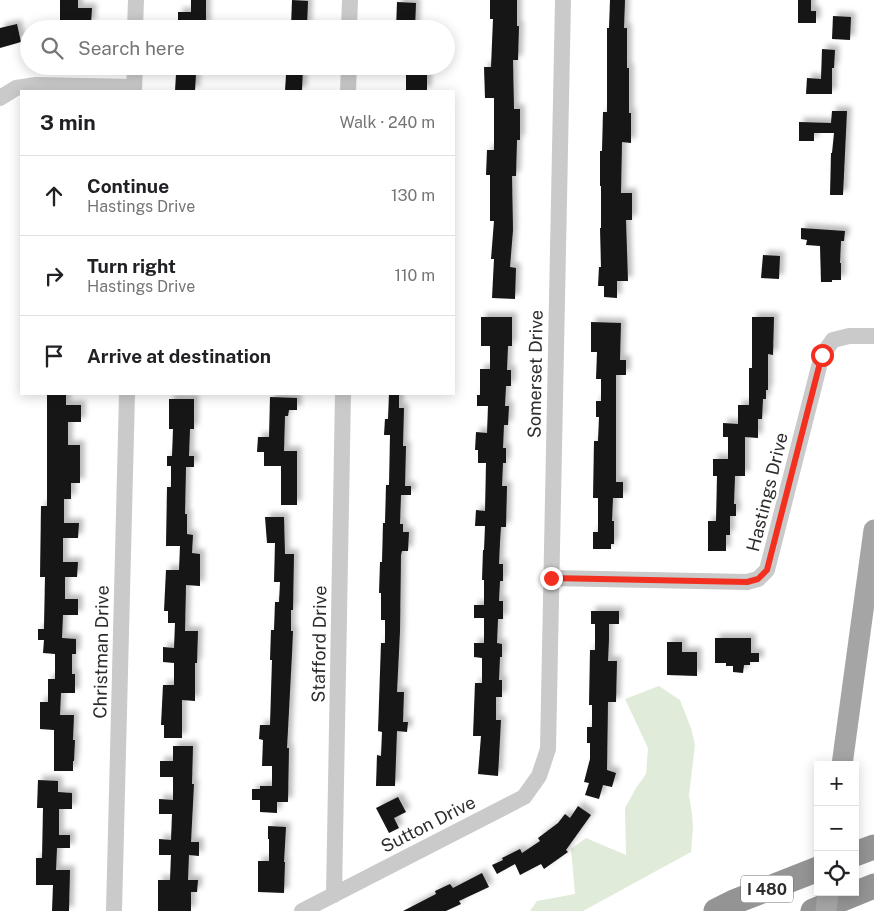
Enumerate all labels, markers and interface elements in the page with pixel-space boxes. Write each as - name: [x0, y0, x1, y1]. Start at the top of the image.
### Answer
- search box: [20, 20, 455, 75]
- icon: search: [38, 34, 66, 62]
- text: Search here: [78, 37, 185, 59]
- text: 3 min: [40, 110, 96, 135]
- text: Walk · 240 m: [339, 113, 435, 132]
- text: Continue: [87, 175, 169, 197]
- icon: ahead: [40, 182, 68, 210]
- text: 130 m: [391, 186, 435, 205]
- text: Hastings Drive: [87, 197, 195, 216]
- text: Turn right: [87, 255, 176, 277]
- icon: right: [40, 262, 68, 290]
- text: 110 m: [394, 266, 435, 285]
- text: Hastings Drive: [87, 277, 195, 296]
- street label: Somerset Drive: [523, 310, 547, 438]
- icon: arrive: [40, 342, 68, 370]
- route start: [811, 344, 834, 367]
- text: Arrive at destination: [87, 345, 271, 367]
- street label: Hastings Drive: [742, 430, 792, 554]
- route end: [540, 567, 563, 590]
- street label: Christman Drive: [89, 585, 113, 719]
- street label: Stafford Drive: [307, 585, 331, 703]
- map controls: [814, 761, 859, 896]
- button: +: [814, 761, 859, 806]
- street label: Sutton Drive: [377, 791, 479, 857]
- button: −: [814, 806, 859, 851]
- button: locate: [814, 851, 859, 896]
- road number: I 480: [741, 876, 793, 902]

